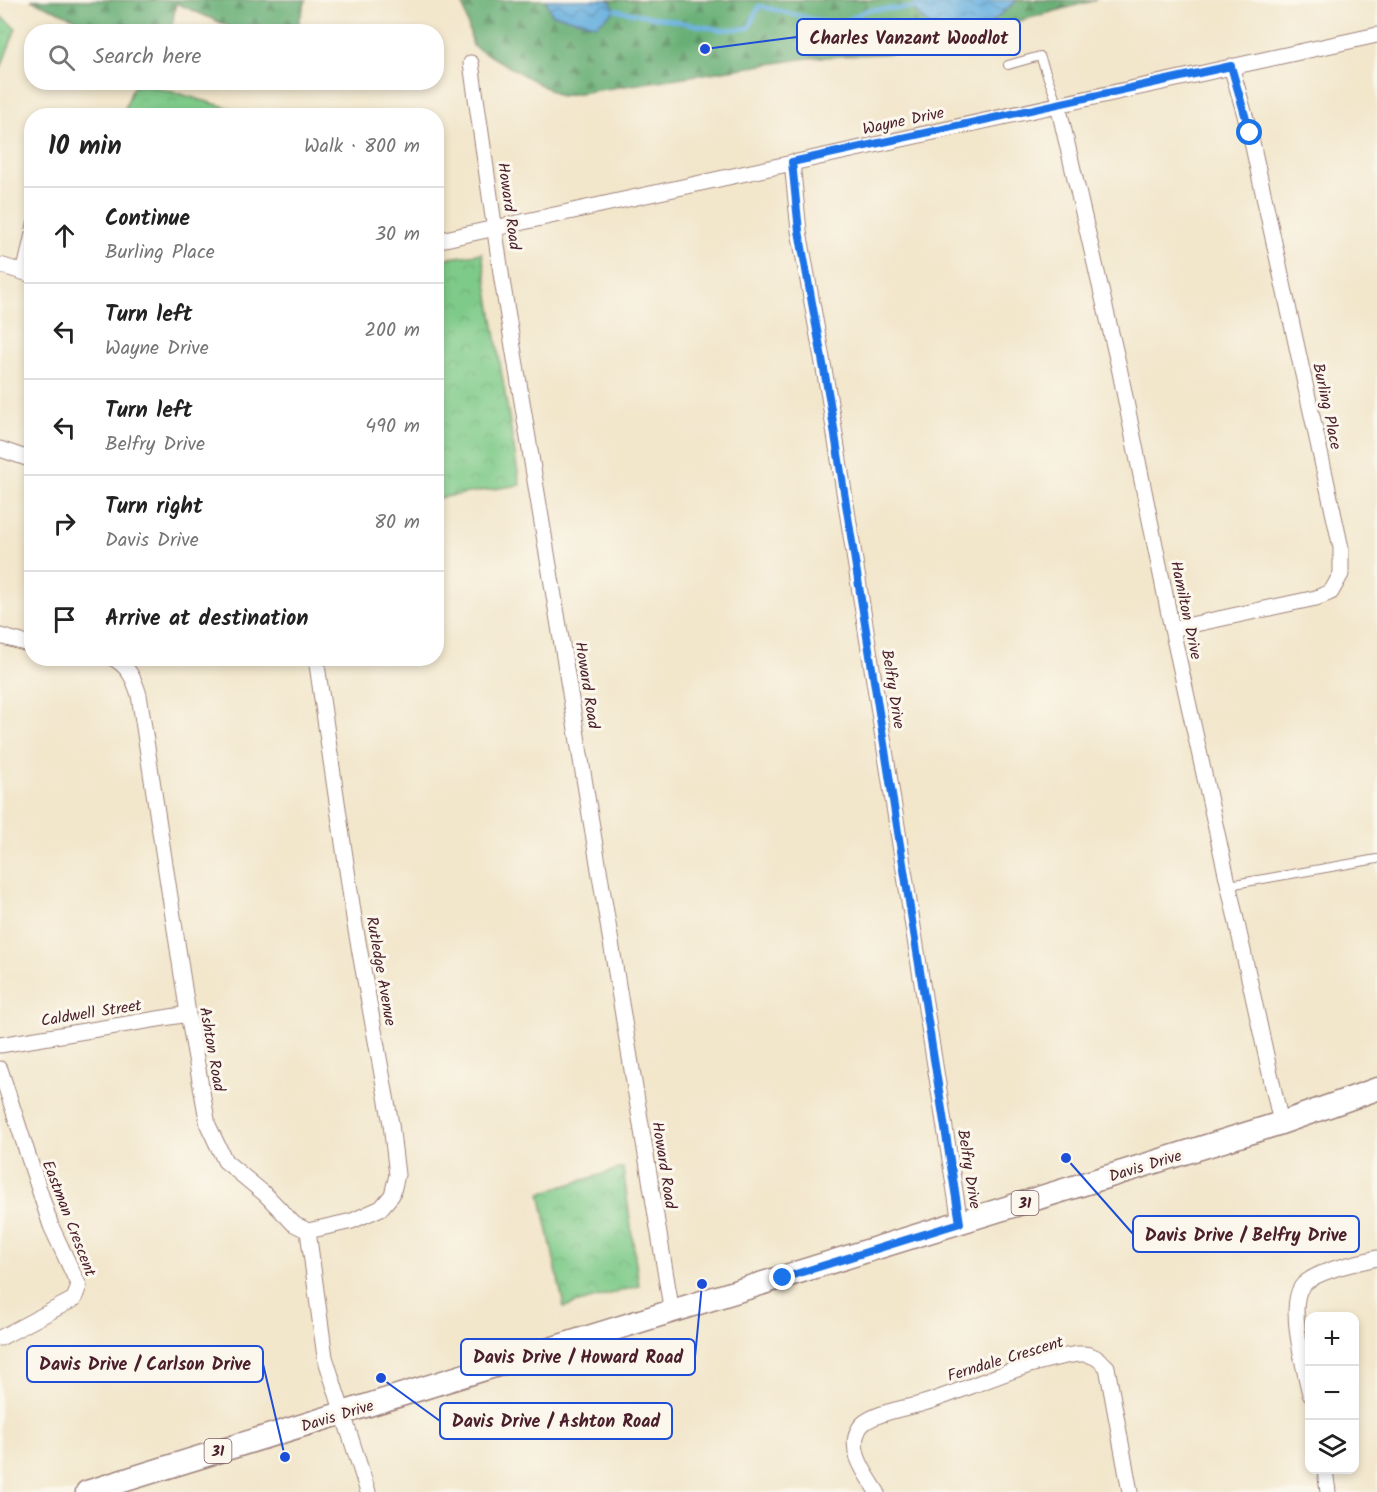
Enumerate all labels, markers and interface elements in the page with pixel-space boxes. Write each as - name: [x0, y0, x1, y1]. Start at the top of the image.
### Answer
- callout: Charles Vanzant Woodlot: [797, 19, 1020, 55]
- search box: [24, 24, 444, 90]
- text: Charles Vanzant Woodlot: [810, 25, 1009, 54]
- text: Search here: [93, 40, 201, 75]
- icon: search: [45, 41, 78, 74]
- street label: Wayne Drive: [860, 101, 947, 142]
- route start: [1236, 119, 1262, 145]
- text: 10 min: [48, 126, 122, 168]
- text: Walk · 800 m: [304, 131, 420, 163]
- street label: Howard Road: [490, 161, 527, 253]
- text: Continue: [105, 202, 190, 237]
- icon: ahead: [48, 219, 81, 252]
- text: 30 m: [375, 219, 420, 251]
- text: Burling Place: [105, 237, 215, 269]
- text: Turn left: [105, 298, 192, 333]
- icon: left: [48, 315, 81, 348]
- text: 200 m: [364, 315, 420, 347]
- text: Wayne Drive: [105, 333, 209, 365]
- street label: Burling Place: [1305, 361, 1348, 452]
- text: Turn left: [105, 394, 192, 429]
- icon: left: [48, 411, 81, 444]
- text: 490 m: [365, 411, 420, 443]
- text: Belfry Drive: [105, 429, 205, 461]
- text: Turn right: [105, 490, 203, 525]
- icon: right: [48, 507, 81, 540]
- text: 80 m: [374, 507, 420, 539]
- text: Davis Drive: [105, 525, 199, 557]
- street label: Hamilton Drive: [1163, 559, 1208, 662]
- text: Arrive at destination: [105, 602, 308, 637]
- icon: arrive: [48, 603, 81, 636]
- street label: Howard Road: [567, 640, 606, 732]
- street label: Belfry Drive: [874, 648, 911, 731]
- street label: Rutledge Avenue: [359, 915, 402, 1028]
- street label: Caldwell Street: [39, 993, 144, 1034]
- street label: Ashton Road: [192, 1005, 231, 1095]
- street label: Howard Road: [644, 1120, 683, 1212]
- street label: Belfry Drive: [950, 1128, 987, 1211]
- street label: Davis Drive: [1106, 1144, 1185, 1189]
- street label: Eastman Crescent: [35, 1157, 103, 1281]
- road number: 31: [1012, 1191, 1038, 1215]
- callout: Davis Drive / Belfry Drive: [1133, 1216, 1359, 1252]
- text: Davis Drive / Belfry Drive: [1145, 1222, 1347, 1251]
- route end: [769, 1264, 795, 1290]
- map controls: [1305, 1312, 1359, 1474]
- button: +: [1305, 1312, 1359, 1366]
- street label: Ferndale Crescent: [944, 1330, 1067, 1389]
- callout: Davis Drive / Howard Road: [461, 1339, 695, 1375]
- text: Davis Drive / Howard Road: [473, 1344, 683, 1373]
- callout: Davis Drive / Carlson Drive: [27, 1346, 263, 1382]
- text: Davis Drive / Carlson Drive: [39, 1351, 251, 1380]
- button: −: [1305, 1366, 1359, 1420]
- street label: Davis Drive: [298, 1394, 377, 1439]
- callout: Davis Drive / Ashton Road: [440, 1403, 672, 1439]
- text: Davis Drive / Ashton Road: [452, 1408, 660, 1437]
- button: layers: [1305, 1420, 1359, 1474]
- road number: 31: [204, 1439, 232, 1463]

